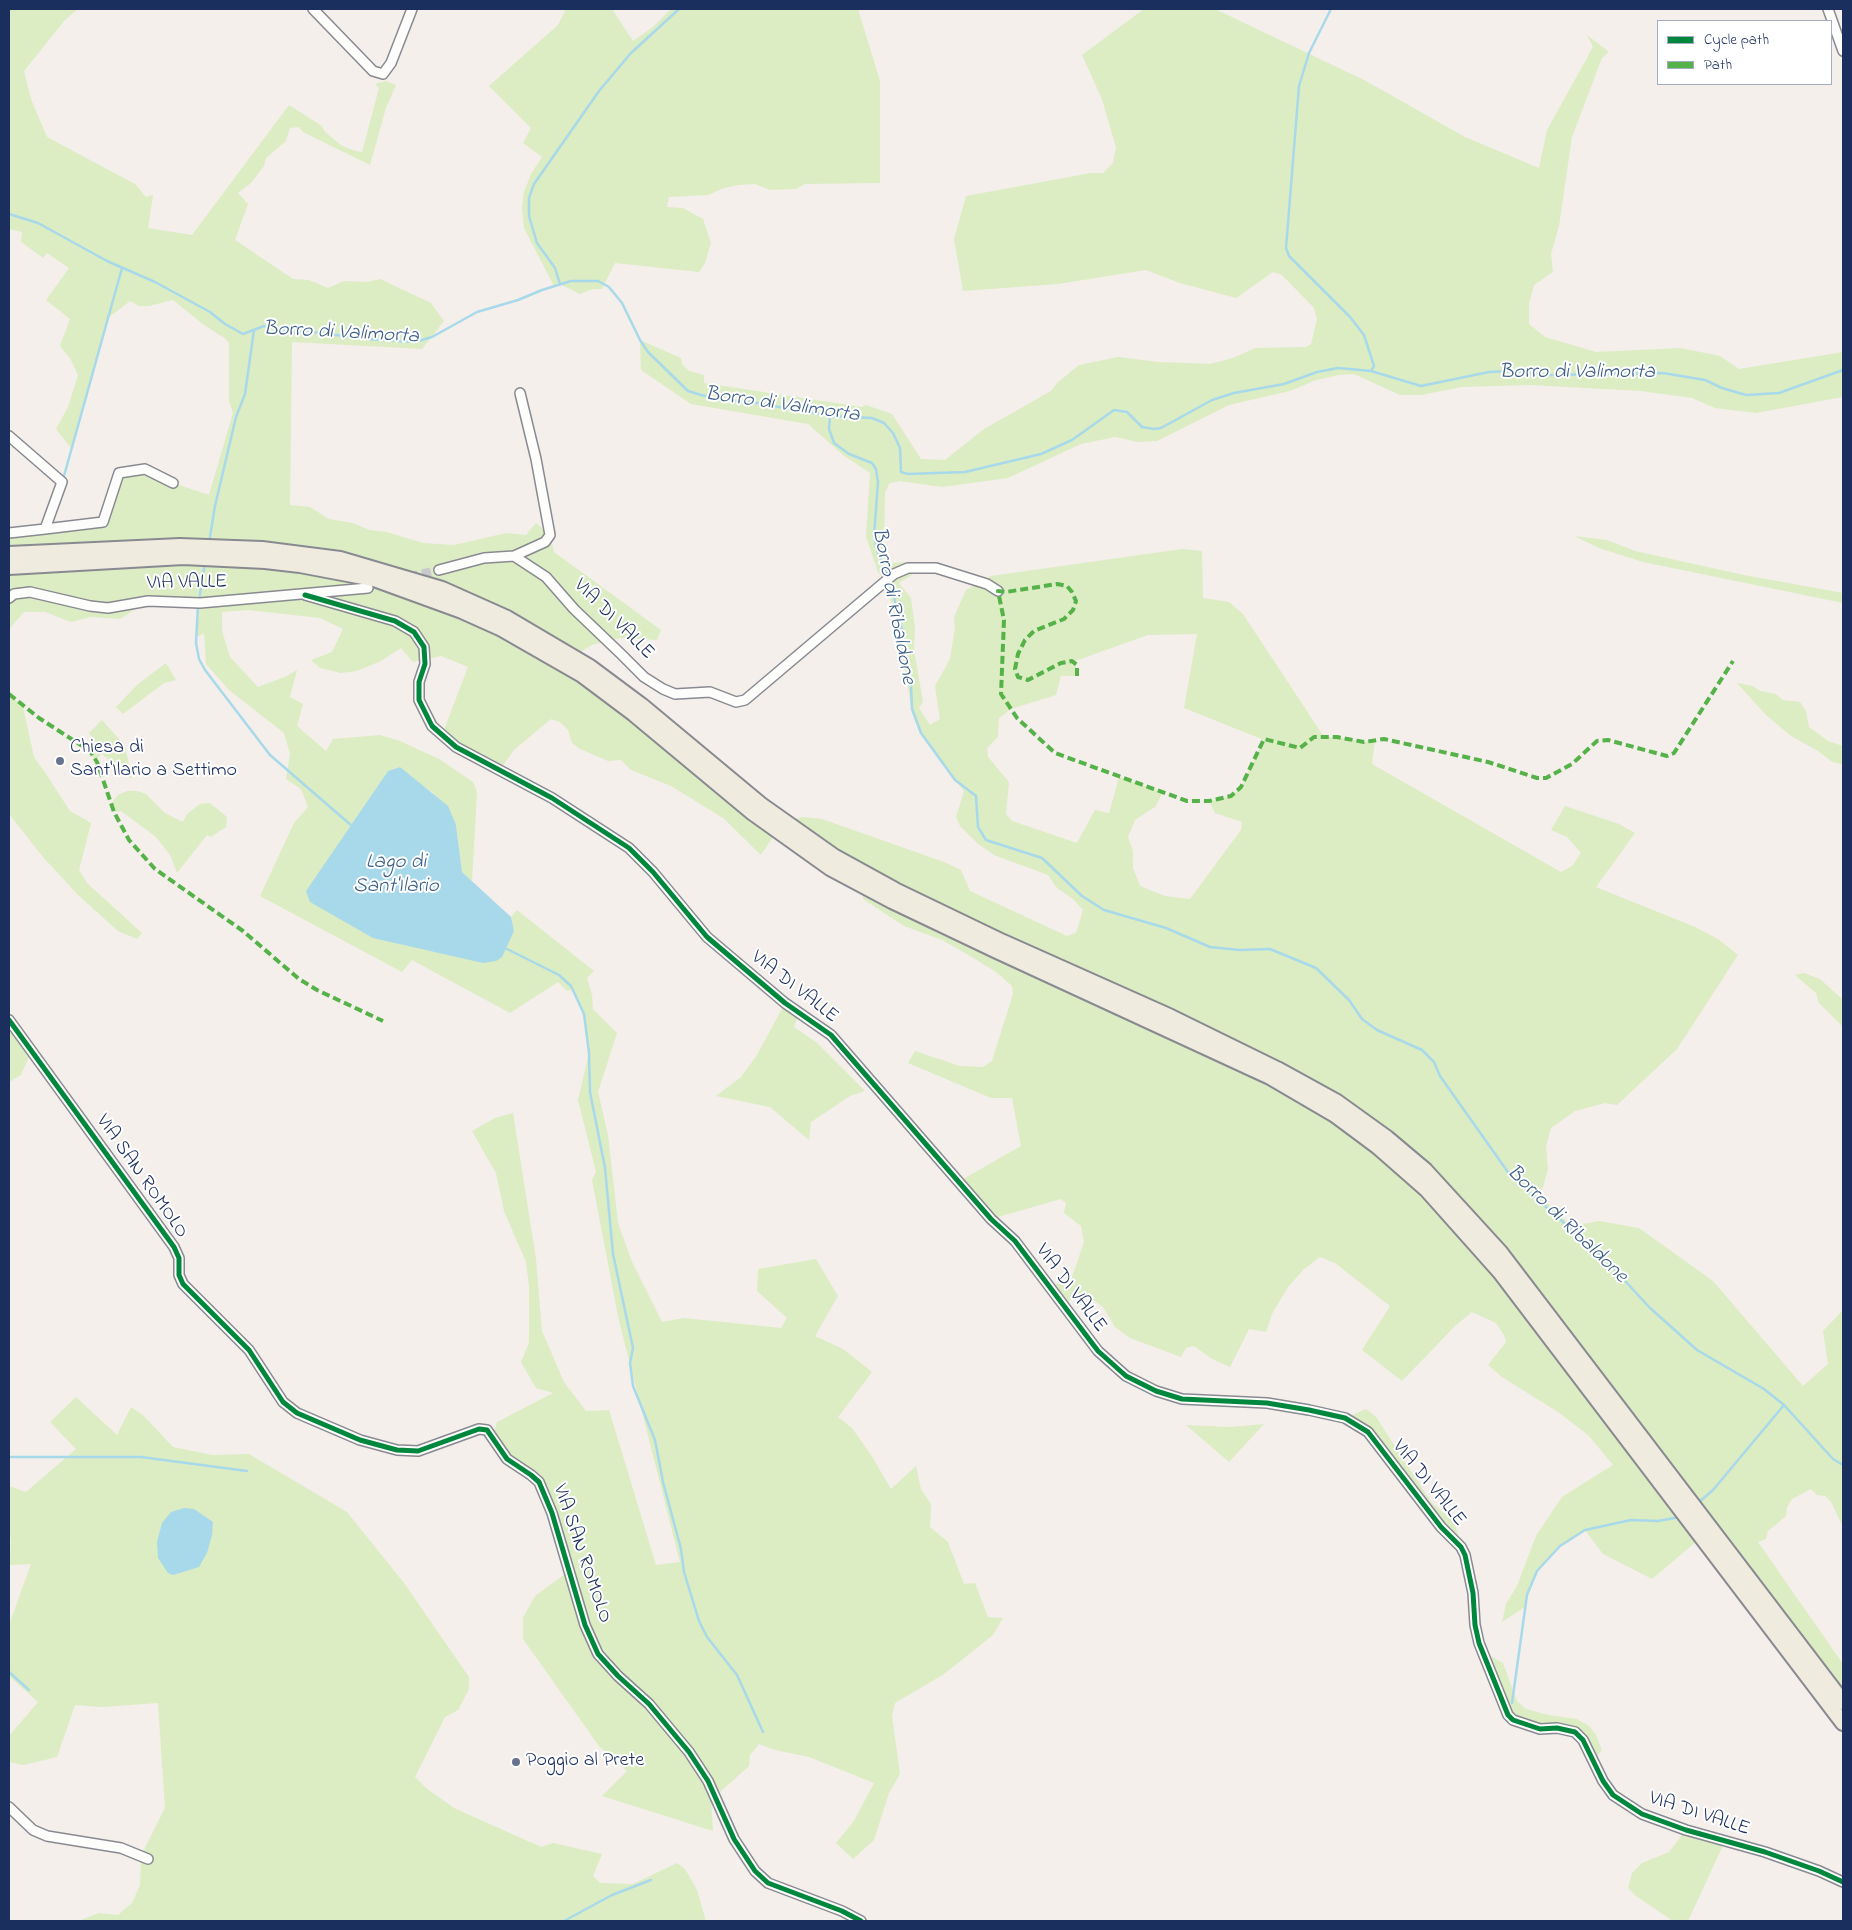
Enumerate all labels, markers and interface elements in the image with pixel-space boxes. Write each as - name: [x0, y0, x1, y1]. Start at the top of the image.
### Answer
- legend: [1657, 20, 1832, 85]
- text: Cycle path: [1704, 29, 1769, 51]
- text: Path: [1704, 54, 1732, 76]
- water label: Borro di Valimorta: [263, 317, 419, 351]
- water label: Borro di Valimorta: [1499, 361, 1655, 387]
- water label: Borro di Valimorta: [703, 383, 861, 429]
- water label: Borro di Ribaldone: [864, 526, 920, 686]
- street label: VIA VALLE: [147, 571, 227, 597]
- street label: VIA DI VALLE: [568, 575, 658, 665]
- place label: Chiesa di Sant'Ilario a Settimo: [70, 737, 237, 784]
- marker: Chiesa di Sant'Ilario a Settimo: [54, 755, 66, 767]
- water label: Lago di Sant'Ilario: [353, 851, 439, 901]
- street label: VIA DI VALLE: [745, 946, 843, 1030]
- street label: VIA SAN ROMOLO: [89, 1111, 193, 1243]
- water label: Borro di Ribaldone: [1500, 1161, 1632, 1289]
- street label: VIA DI VALLE: [1029, 1240, 1111, 1338]
- street label: VIA DI VALLE: [1386, 1436, 1470, 1532]
- street label: VIA SAN ROMOLO: [546, 1481, 616, 1627]
- place label: Poggio al Prete: [526, 1750, 644, 1774]
- marker: Poggio al Prete: [510, 1756, 522, 1768]
- street label: VIA DI VALLE: [1646, 1787, 1752, 1843]

